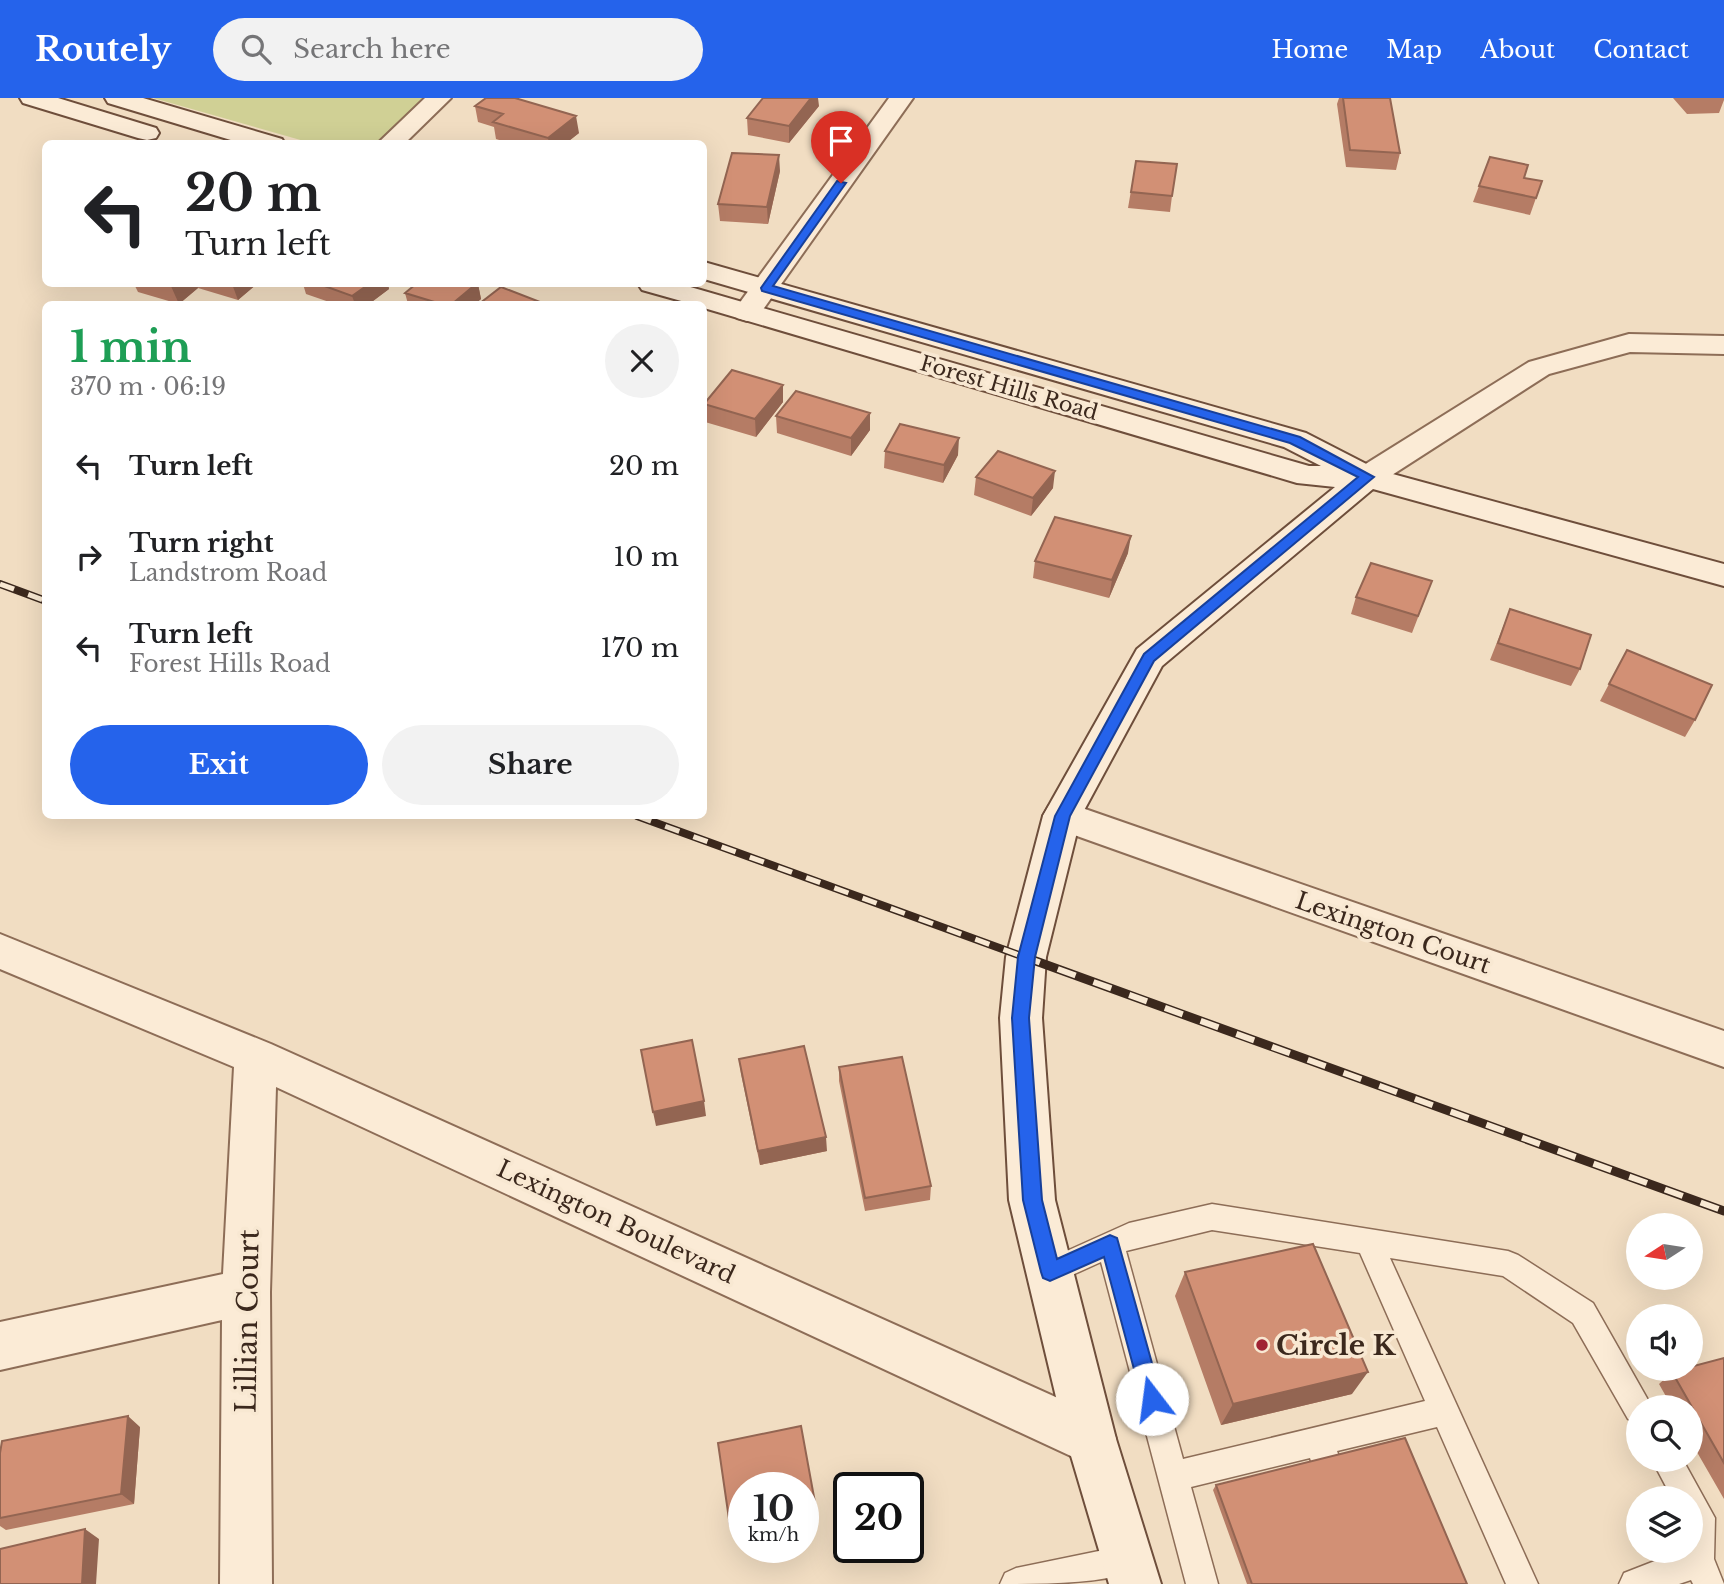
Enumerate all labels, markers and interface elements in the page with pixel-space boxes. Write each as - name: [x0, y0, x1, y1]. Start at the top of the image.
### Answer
- search box: [213, 18, 703, 81]
- text: Routely: [35, 29, 171, 70]
- icon: search: [237, 30, 275, 68]
- text: Search here: [293, 33, 451, 65]
- text: Home: [1272, 35, 1348, 64]
- text: Map: [1386, 35, 1442, 64]
- text: About: [1480, 35, 1555, 64]
- text: Contact: [1593, 35, 1689, 64]
- pin: [811, 111, 871, 183]
- icon: arrive: [822, 122, 860, 160]
- text: 20 m: [185, 163, 321, 224]
- icon: left: [70, 168, 161, 259]
- text: Turn left: [185, 224, 331, 264]
- text: 1 min: [70, 321, 192, 373]
- button: close: [605, 324, 679, 398]
- street label: Forest Hills Road: [917, 350, 1101, 426]
- text: 370 m · 06:19: [70, 373, 226, 401]
- icon: left: [70, 447, 108, 485]
- text: Turn left: [129, 450, 253, 482]
- text: 20 m: [609, 450, 679, 482]
- text: Turn right: [129, 527, 274, 559]
- icon: right: [70, 538, 108, 576]
- text: 10 m: [613, 541, 679, 573]
- text: Landstrom Road: [129, 559, 327, 587]
- text: Turn left: [129, 618, 253, 650]
- icon: left: [70, 629, 108, 667]
- text: 170 m: [600, 632, 679, 664]
- text: Forest Hills Road: [129, 650, 330, 678]
- button: Exit: [70, 725, 368, 805]
- button: Share: [382, 725, 679, 805]
- street label: Lexington Court: [1292, 886, 1495, 980]
- street label: Lexington Boulevard: [492, 1154, 740, 1290]
- north arrow: [1626, 1213, 1703, 1290]
- map controls: [1626, 1213, 1703, 1563]
- street label: Lillian Court: [228, 1228, 267, 1413]
- button: sound: [1626, 1304, 1703, 1381]
- place label: Circle K: [1276, 1328, 1396, 1363]
- marker: Circle K: [1254, 1337, 1270, 1353]
- position arrow: [1115, 1362, 1189, 1436]
- button: search: [1626, 1395, 1703, 1472]
- speed limit sign: 20: [833, 1472, 924, 1563]
- button: layers: [1626, 1486, 1703, 1563]
- text: 10: [753, 1487, 794, 1530]
- text: km/h: [748, 1524, 799, 1546]

